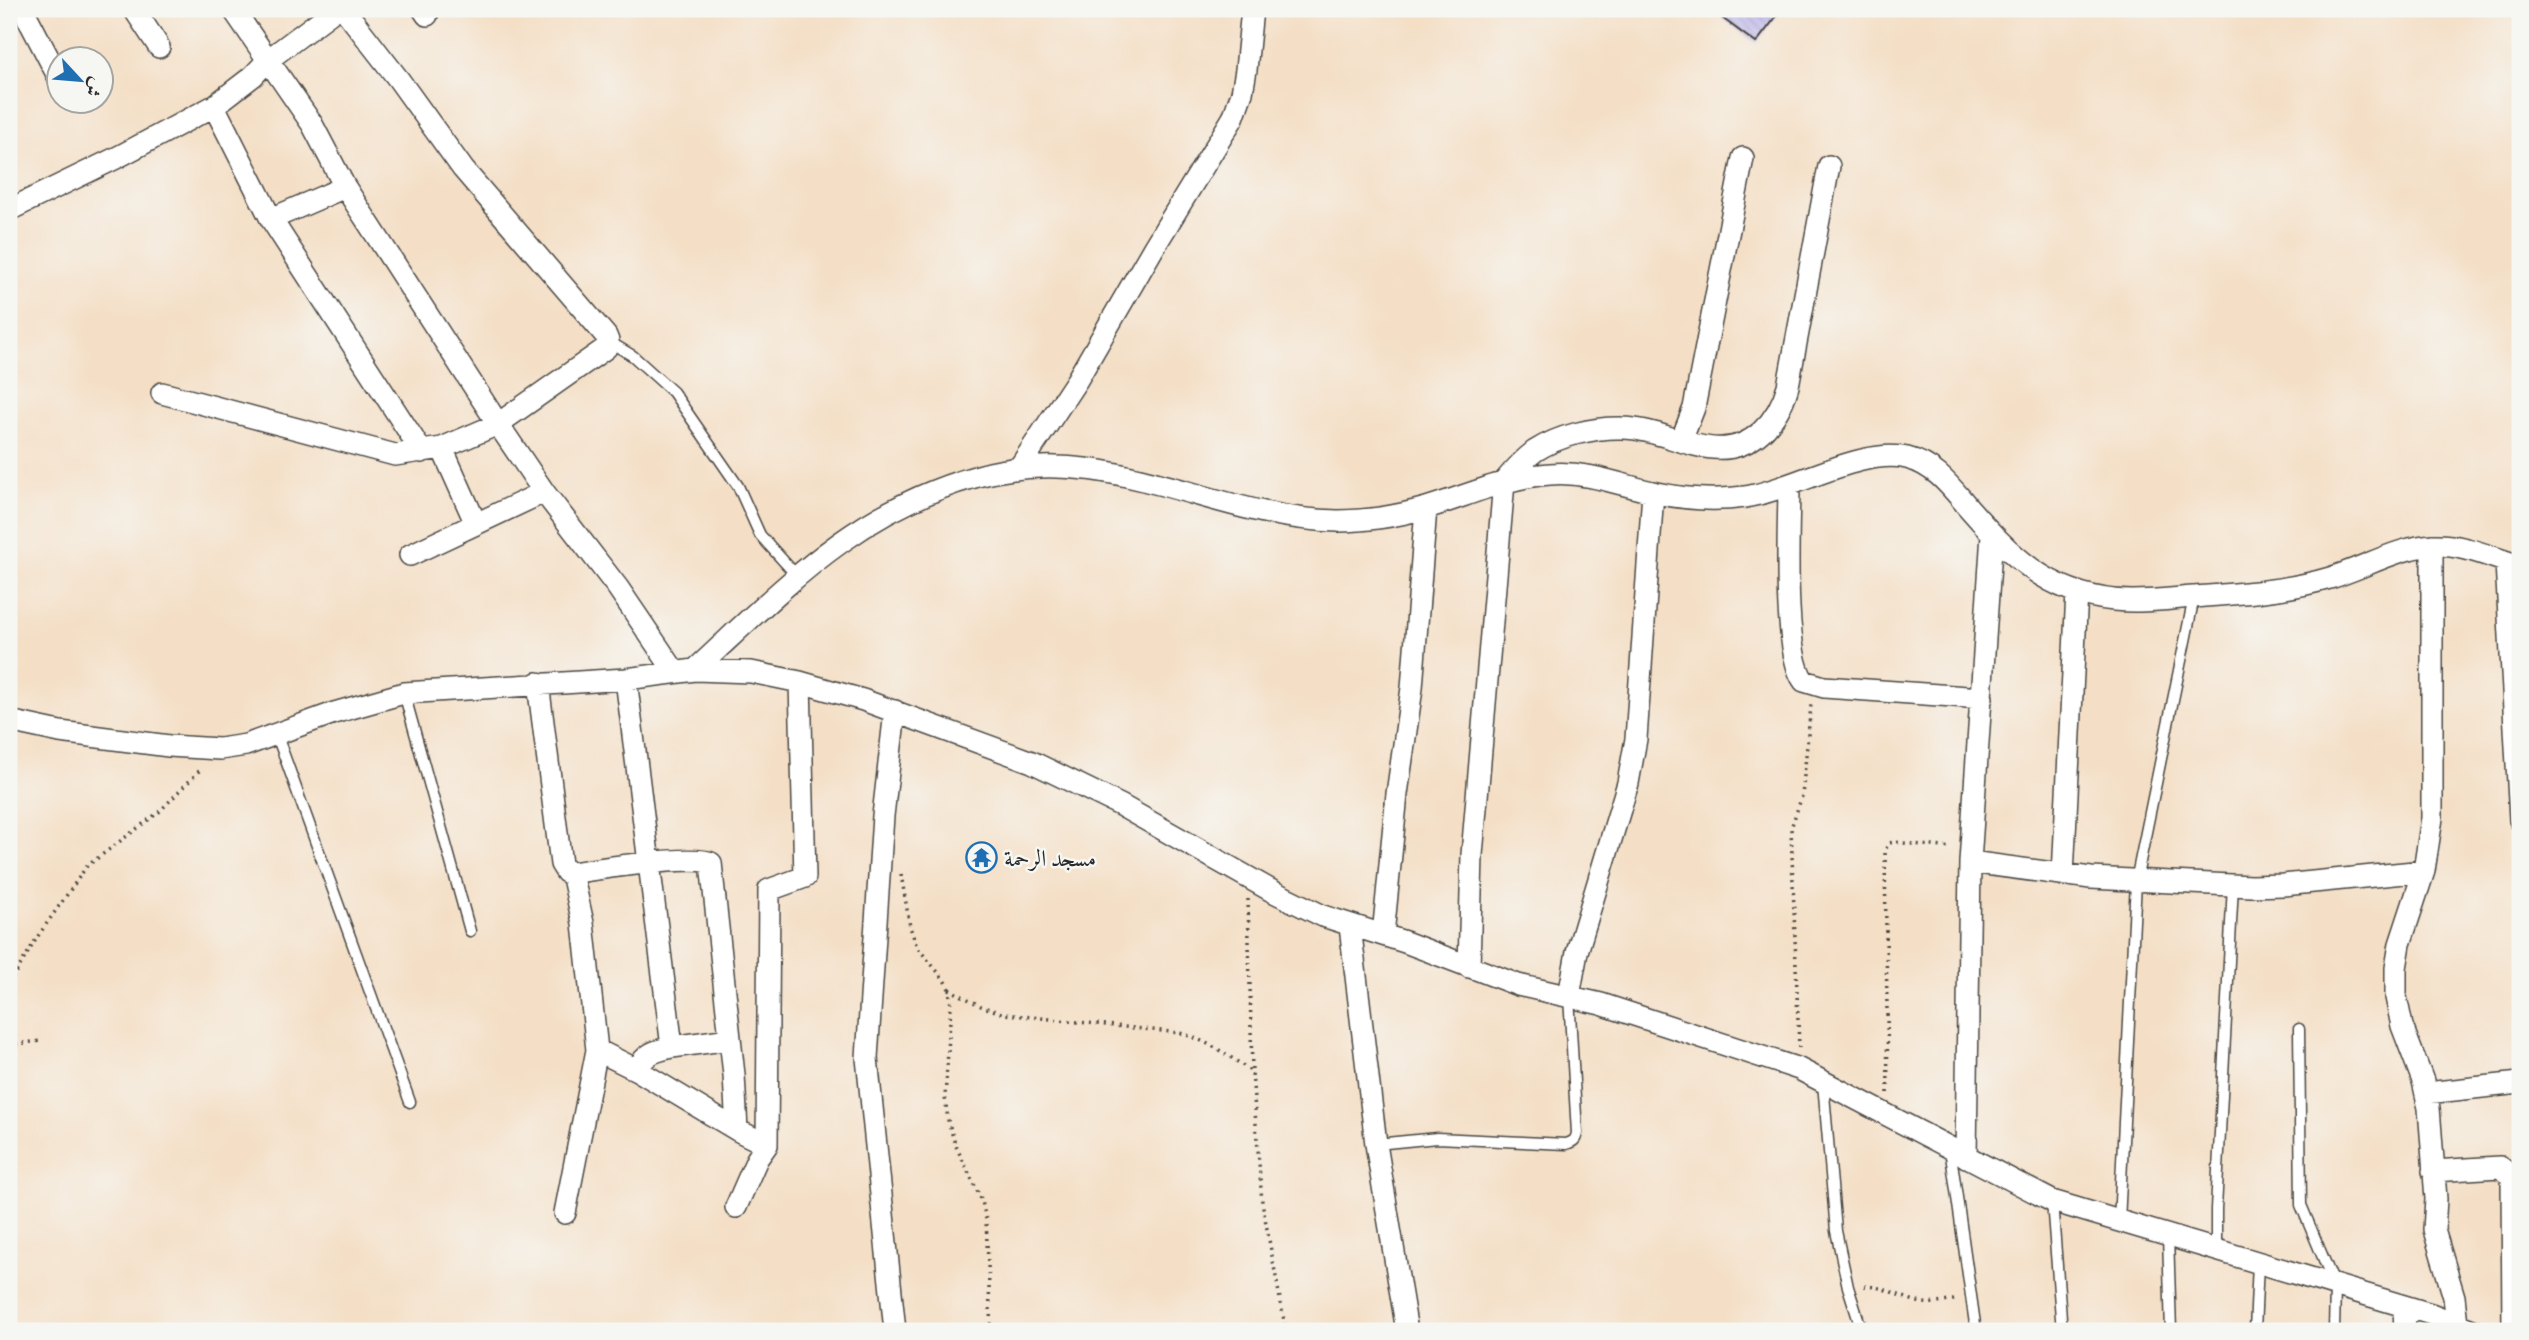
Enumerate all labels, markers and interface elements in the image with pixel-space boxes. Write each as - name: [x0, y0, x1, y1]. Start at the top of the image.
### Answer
- north arrow: [46, 46, 116, 116]
- text: ش: [79, 73, 109, 101]
- temple icon: مسجد الرحمة: [964, 841, 998, 875]
- place label: مسجد الرحمة: [1004, 844, 1096, 873]

